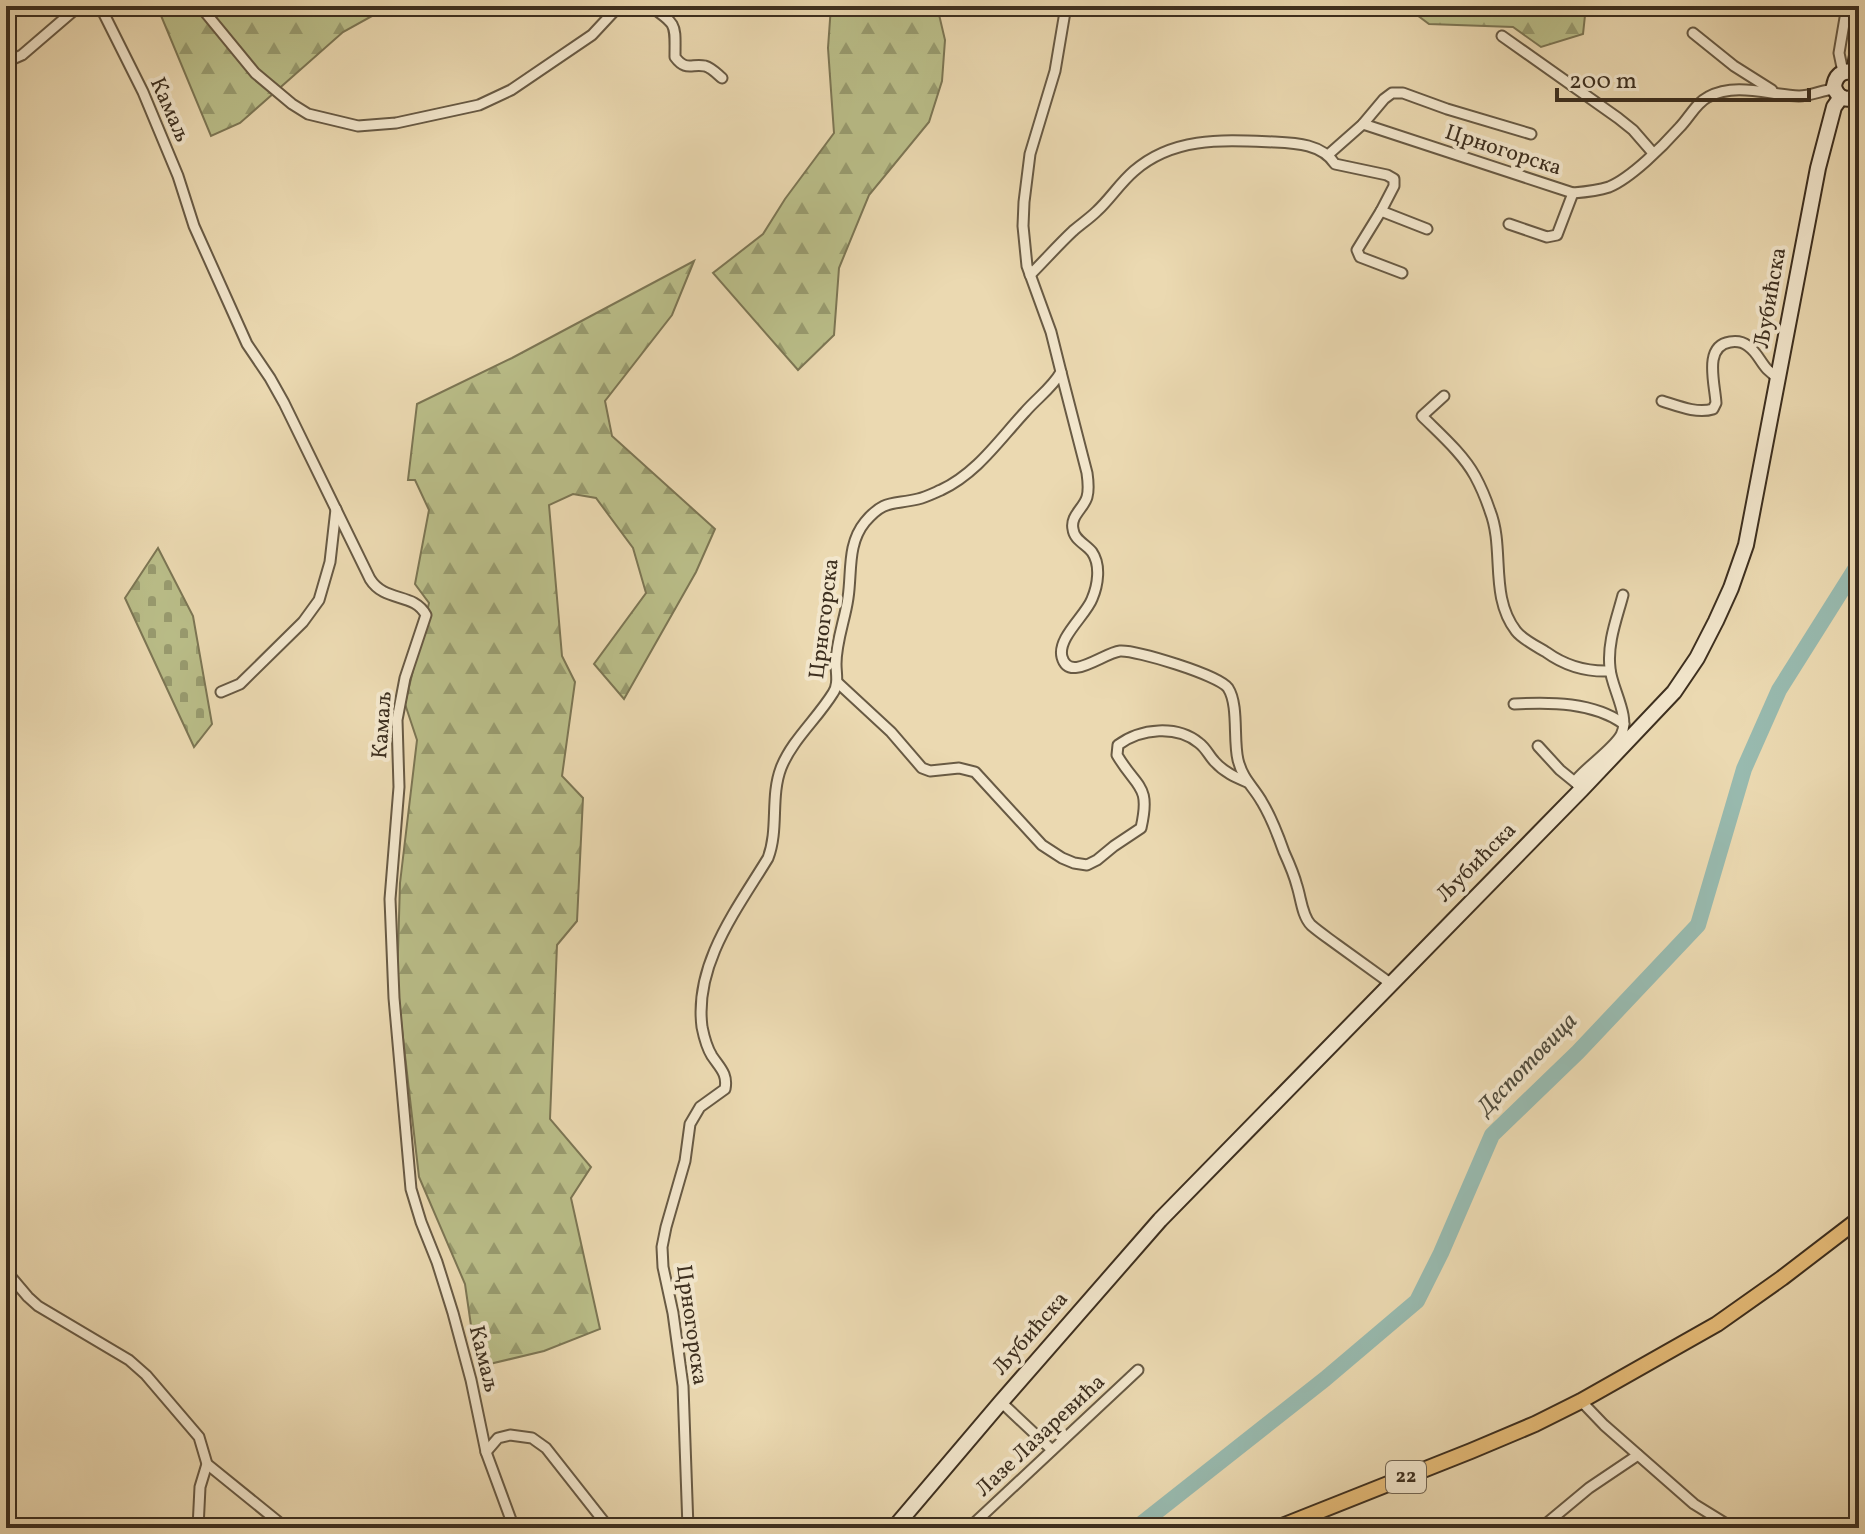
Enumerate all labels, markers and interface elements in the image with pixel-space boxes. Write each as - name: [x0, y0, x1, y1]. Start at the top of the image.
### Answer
- scale bar: [1557, 52, 1809, 102]
- text: 200 m: [1569, 65, 1637, 99]
- street label: Камаљ: [141, 73, 197, 147]
- street label: Црногорска: [1441, 118, 1566, 184]
- street label: Љубићска: [1747, 245, 1795, 351]
- street label: Црногорска: [802, 557, 848, 681]
- street label: Камаљ: [365, 690, 401, 760]
- street label: Љубићска: [1430, 816, 1524, 910]
- water label: Деспотовица: [1469, 1006, 1586, 1126]
- street label: Црногорска: [667, 1263, 715, 1387]
- street label: Љубићска: [986, 1285, 1076, 1383]
- street label: Камаљ: [460, 1322, 506, 1396]
- street label: Лазе Лазаревића: [969, 1368, 1113, 1504]
- road number: 22: [1386, 1461, 1426, 1493]

